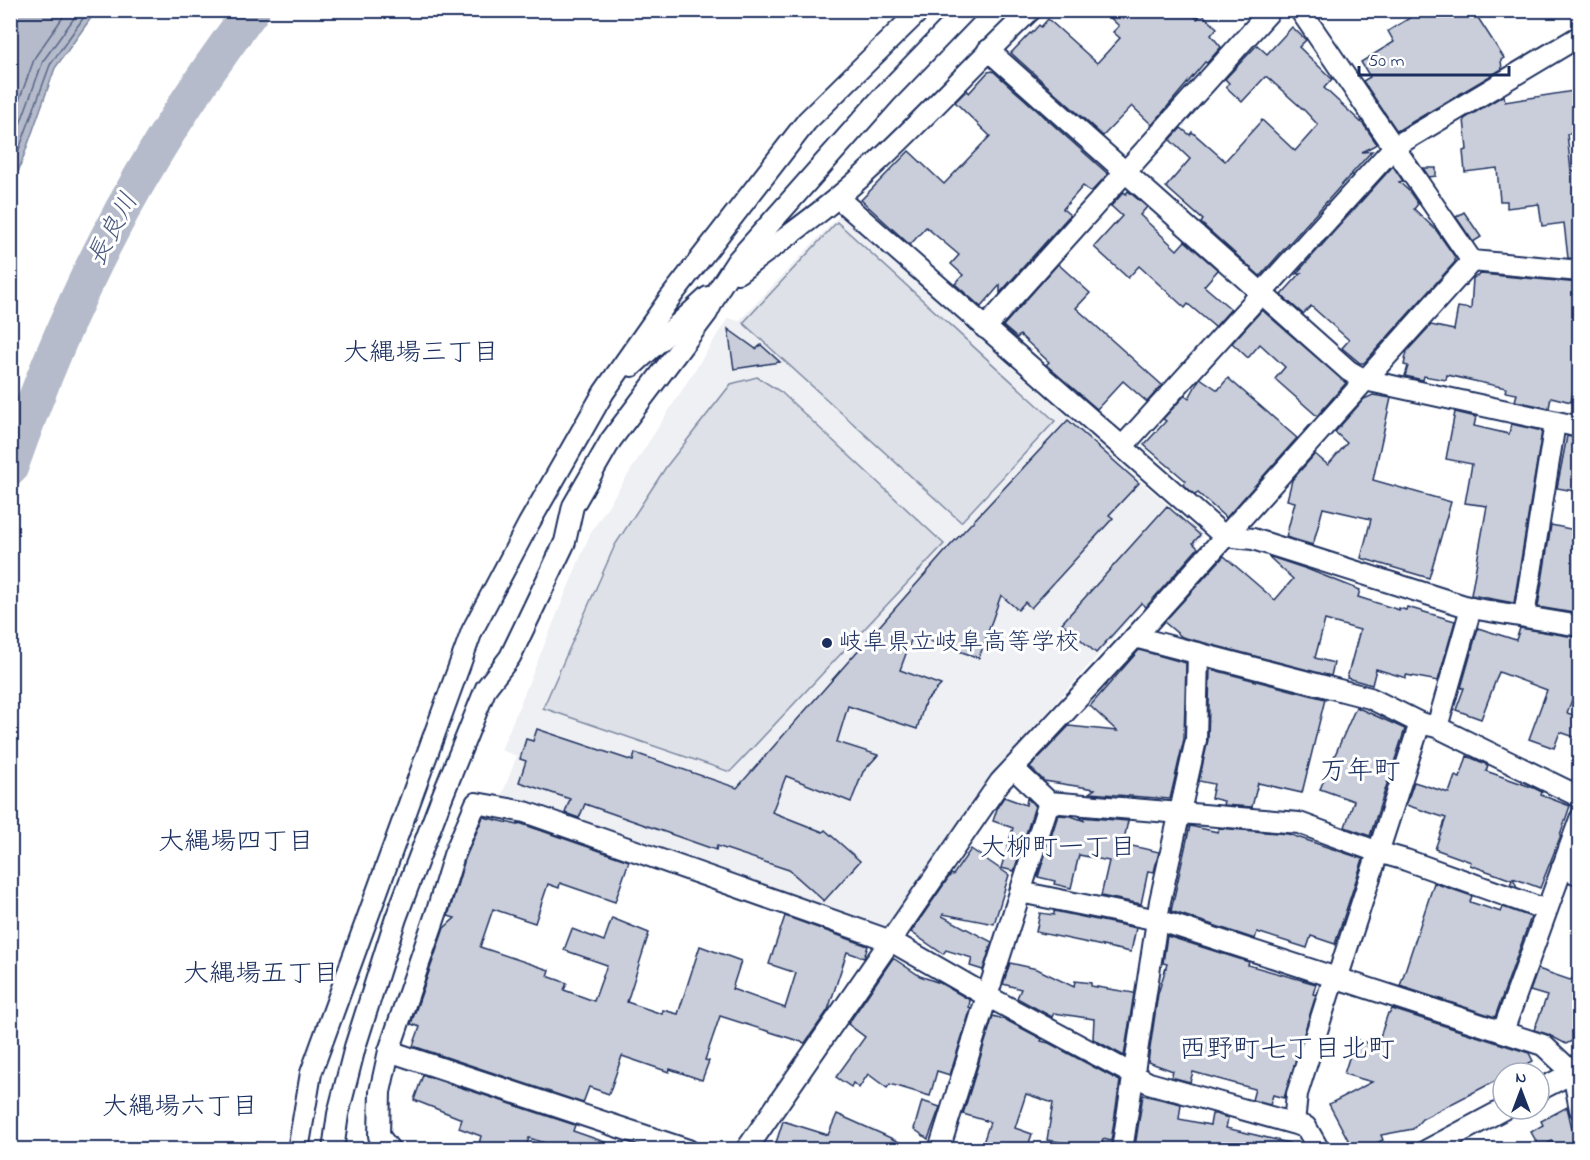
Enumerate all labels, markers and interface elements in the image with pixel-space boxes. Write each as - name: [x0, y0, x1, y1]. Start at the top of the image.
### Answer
- scale bar: [1359, 39, 1509, 77]
- text: 50 m: [1368, 49, 1405, 75]
- water label: 長良川: [79, 187, 149, 273]
- district label: 大縄場三丁目: [343, 335, 499, 373]
- place label: 岐阜県立岐阜高等学校: [839, 626, 1079, 661]
- marker: 岐阜県立岐阜高等学校: [820, 636, 834, 650]
- district label: 万年町: [1320, 753, 1401, 792]
- district label: 大縄場四丁目: [158, 824, 314, 862]
- district label: 大柳町一丁目: [980, 830, 1136, 868]
- district label: 大縄場五丁目: [183, 956, 339, 994]
- district label: 西野町七丁目北町: [1179, 1031, 1395, 1070]
- north arrow: [1491, 1061, 1551, 1121]
- text: N: [1516, 1066, 1527, 1090]
- district label: 大縄場六丁目: [102, 1089, 258, 1127]

